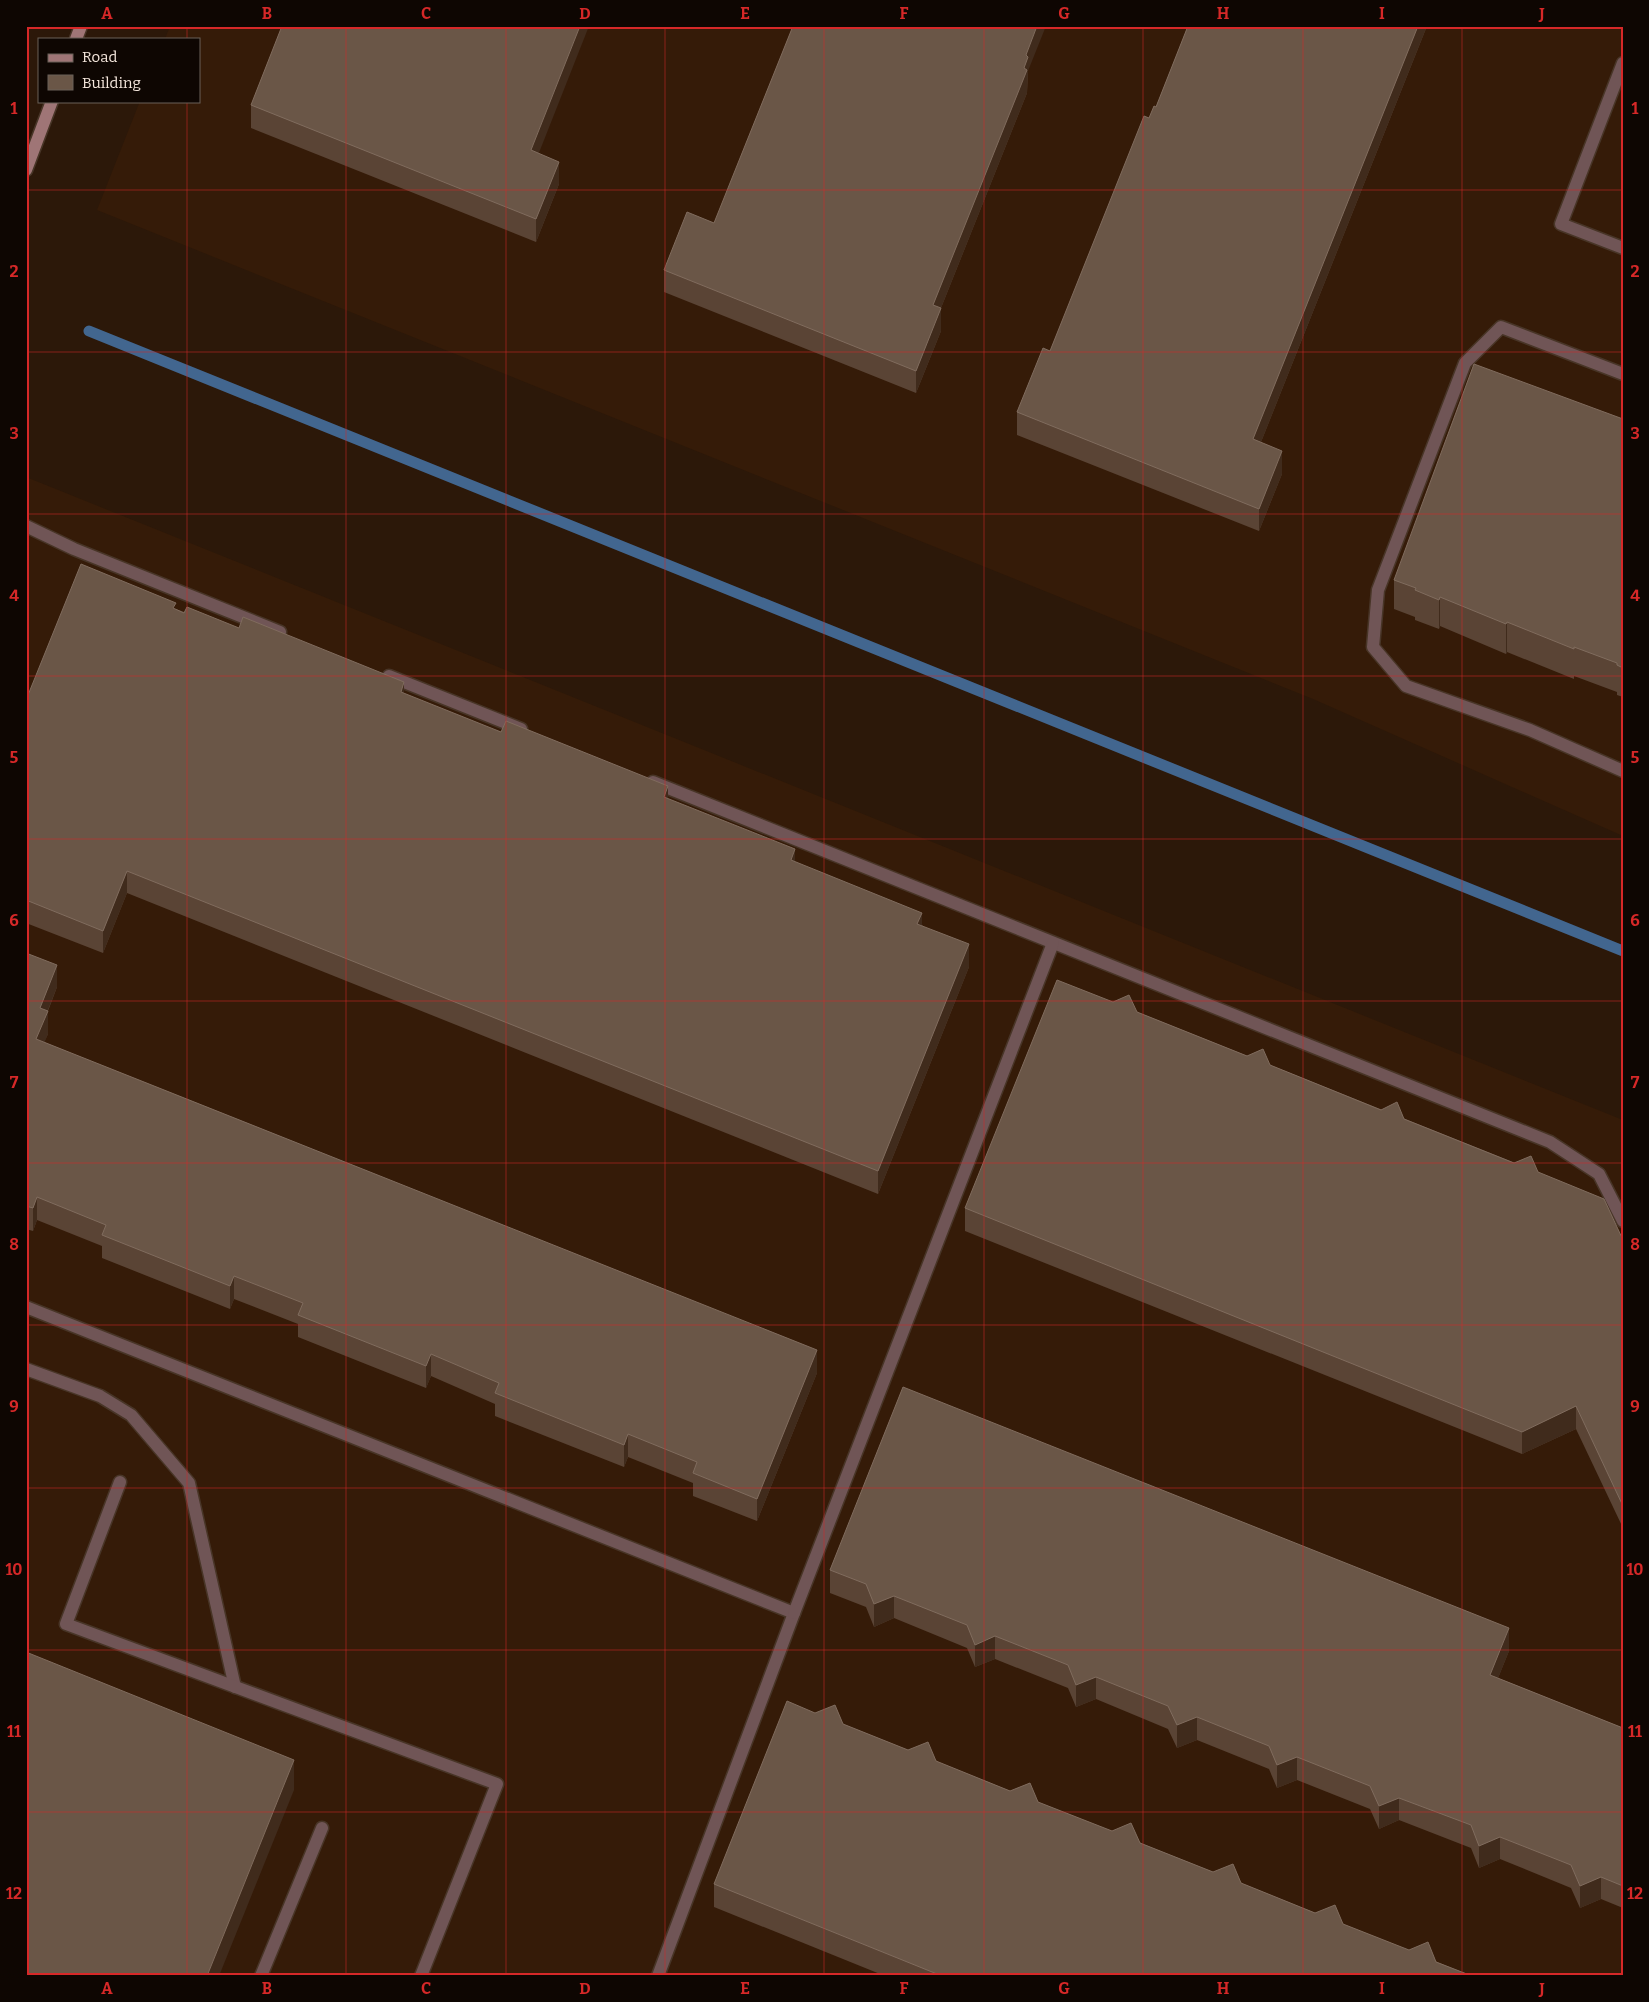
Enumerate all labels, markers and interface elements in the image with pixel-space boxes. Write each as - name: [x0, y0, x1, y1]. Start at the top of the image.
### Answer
- text: A: [101, 4, 113, 23]
- text: B: [262, 4, 272, 23]
- text: C: [421, 4, 431, 23]
- text: D: [579, 4, 591, 23]
- text: E: [740, 4, 750, 23]
- text: F: [900, 4, 909, 23]
- text: G: [1058, 4, 1070, 23]
- text: H: [1217, 4, 1230, 23]
- text: I: [1379, 4, 1385, 23]
- text: J: [1538, 4, 1545, 23]
- legend: [38, 38, 200, 102]
- text: Road: [82, 48, 117, 66]
- text: Building: [82, 74, 141, 92]
- text: 1: [11, 99, 18, 118]
- text: 1: [1632, 99, 1639, 118]
- text: 2: [9, 262, 19, 281]
- text: 2: [1630, 262, 1640, 281]
- text: 3: [9, 424, 19, 443]
- text: 3: [1630, 424, 1640, 443]
- text: 4: [9, 586, 19, 605]
- text: 4: [1630, 586, 1640, 605]
- text: 5: [10, 748, 19, 767]
- text: 5: [1631, 748, 1640, 767]
- text: 6: [9, 911, 19, 930]
- text: 6: [1630, 911, 1640, 930]
- text: 7: [10, 1073, 19, 1092]
- text: 7: [1631, 1073, 1640, 1092]
- text: 8: [9, 1235, 19, 1254]
- text: 8: [1630, 1235, 1640, 1254]
- text: 9: [9, 1397, 19, 1416]
- text: 9: [1630, 1397, 1640, 1416]
- text: 10: [5, 1560, 23, 1579]
- text: 10: [1626, 1560, 1644, 1579]
- text: 11: [7, 1722, 21, 1741]
- text: 11: [1628, 1722, 1642, 1741]
- text: 12: [6, 1884, 22, 1903]
- text: 12: [1627, 1884, 1643, 1903]
- text: A: [101, 1979, 113, 1998]
- text: B: [262, 1979, 272, 1998]
- text: C: [421, 1979, 431, 1998]
- text: D: [579, 1979, 591, 1998]
- text: E: [740, 1979, 750, 1998]
- text: F: [900, 1979, 909, 1998]
- text: G: [1058, 1979, 1070, 1998]
- text: H: [1217, 1979, 1230, 1998]
- text: I: [1379, 1979, 1385, 1998]
- text: J: [1538, 1979, 1545, 1998]

